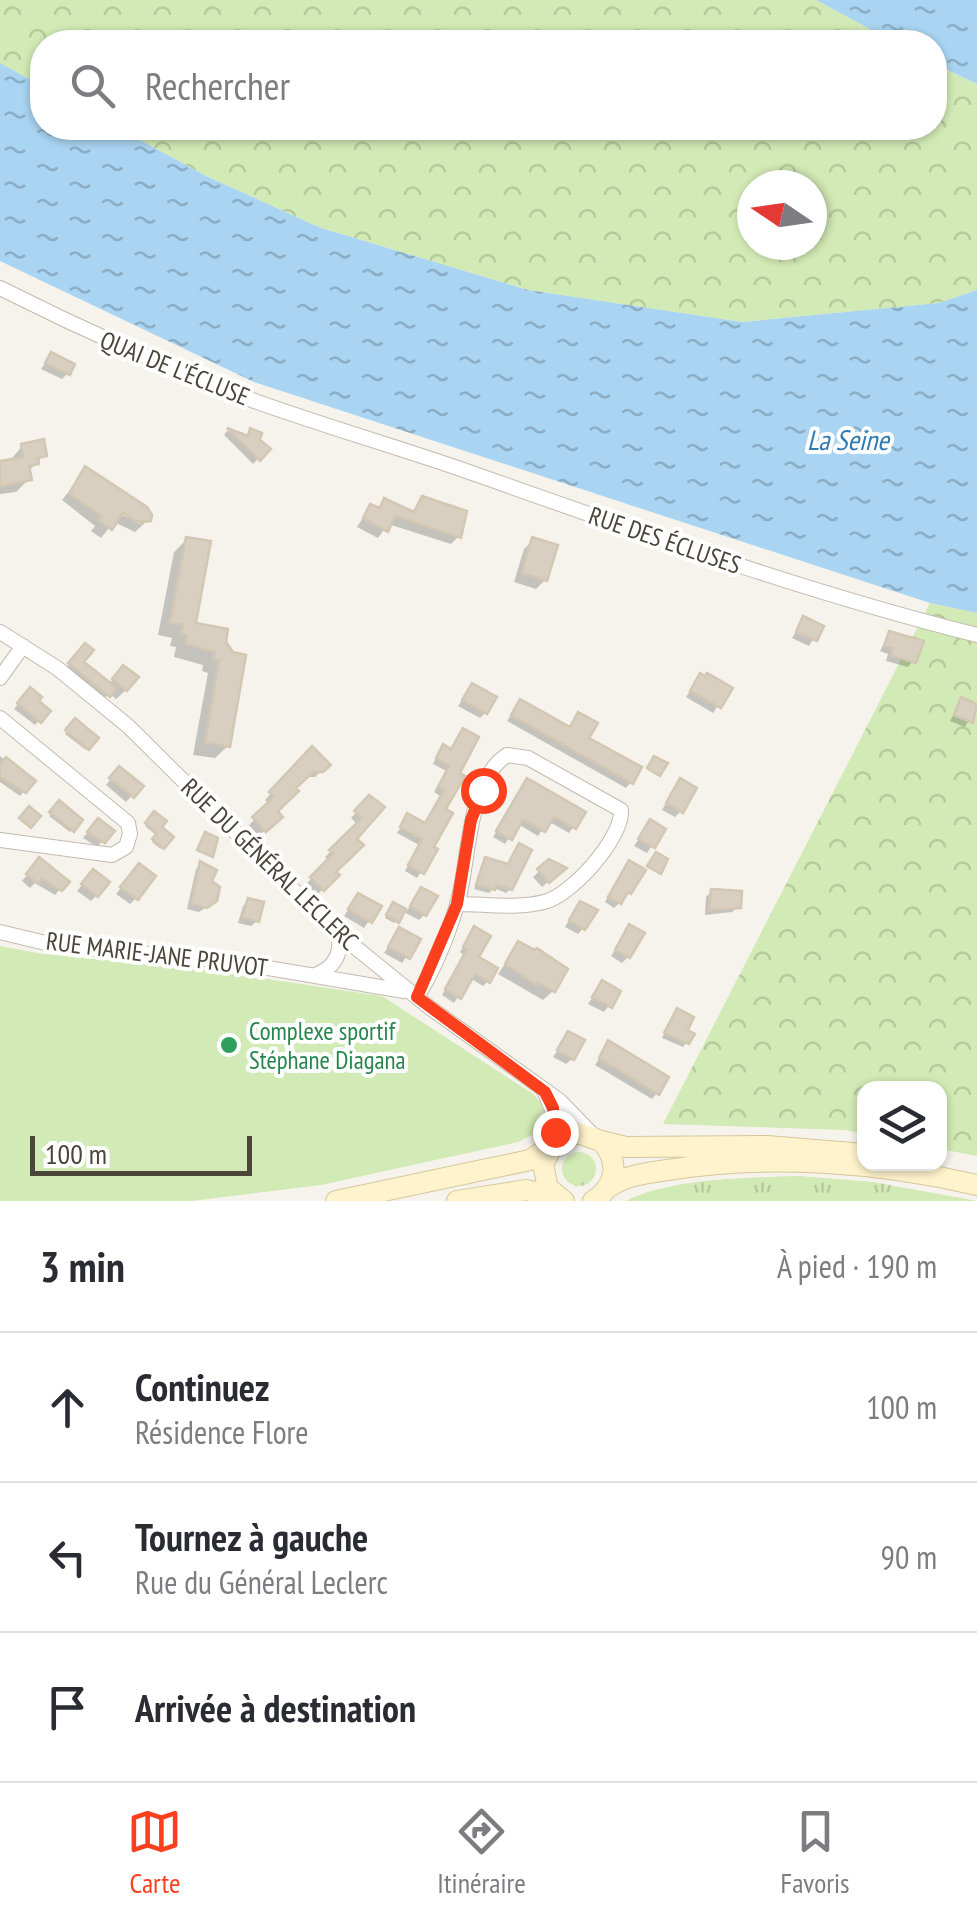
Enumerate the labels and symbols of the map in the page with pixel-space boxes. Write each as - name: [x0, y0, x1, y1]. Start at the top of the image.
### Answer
- north arrow: [737, 170, 827, 260]
- street label: QUAI DE L'ÉCLUSE: [96, 324, 254, 412]
- water label: La Seine: [807, 421, 891, 458]
- street label: RUE DES ÉCLUSES: [585, 499, 745, 581]
- route start: [461, 768, 507, 814]
- street label: RUE DU GÉNÉRAL LECLERC: [175, 771, 365, 957]
- street label: RUE MARIE-JANE PRUVOT: [44, 925, 270, 983]
- place label: Complexe sportif Stéphane Diagana: [249, 1015, 406, 1076]
- marker: Complexe sportif Stéphane Diagana: [218, 1034, 240, 1056]
- route end: [533, 1110, 579, 1156]
- scale bar: [30, 1131, 252, 1176]

